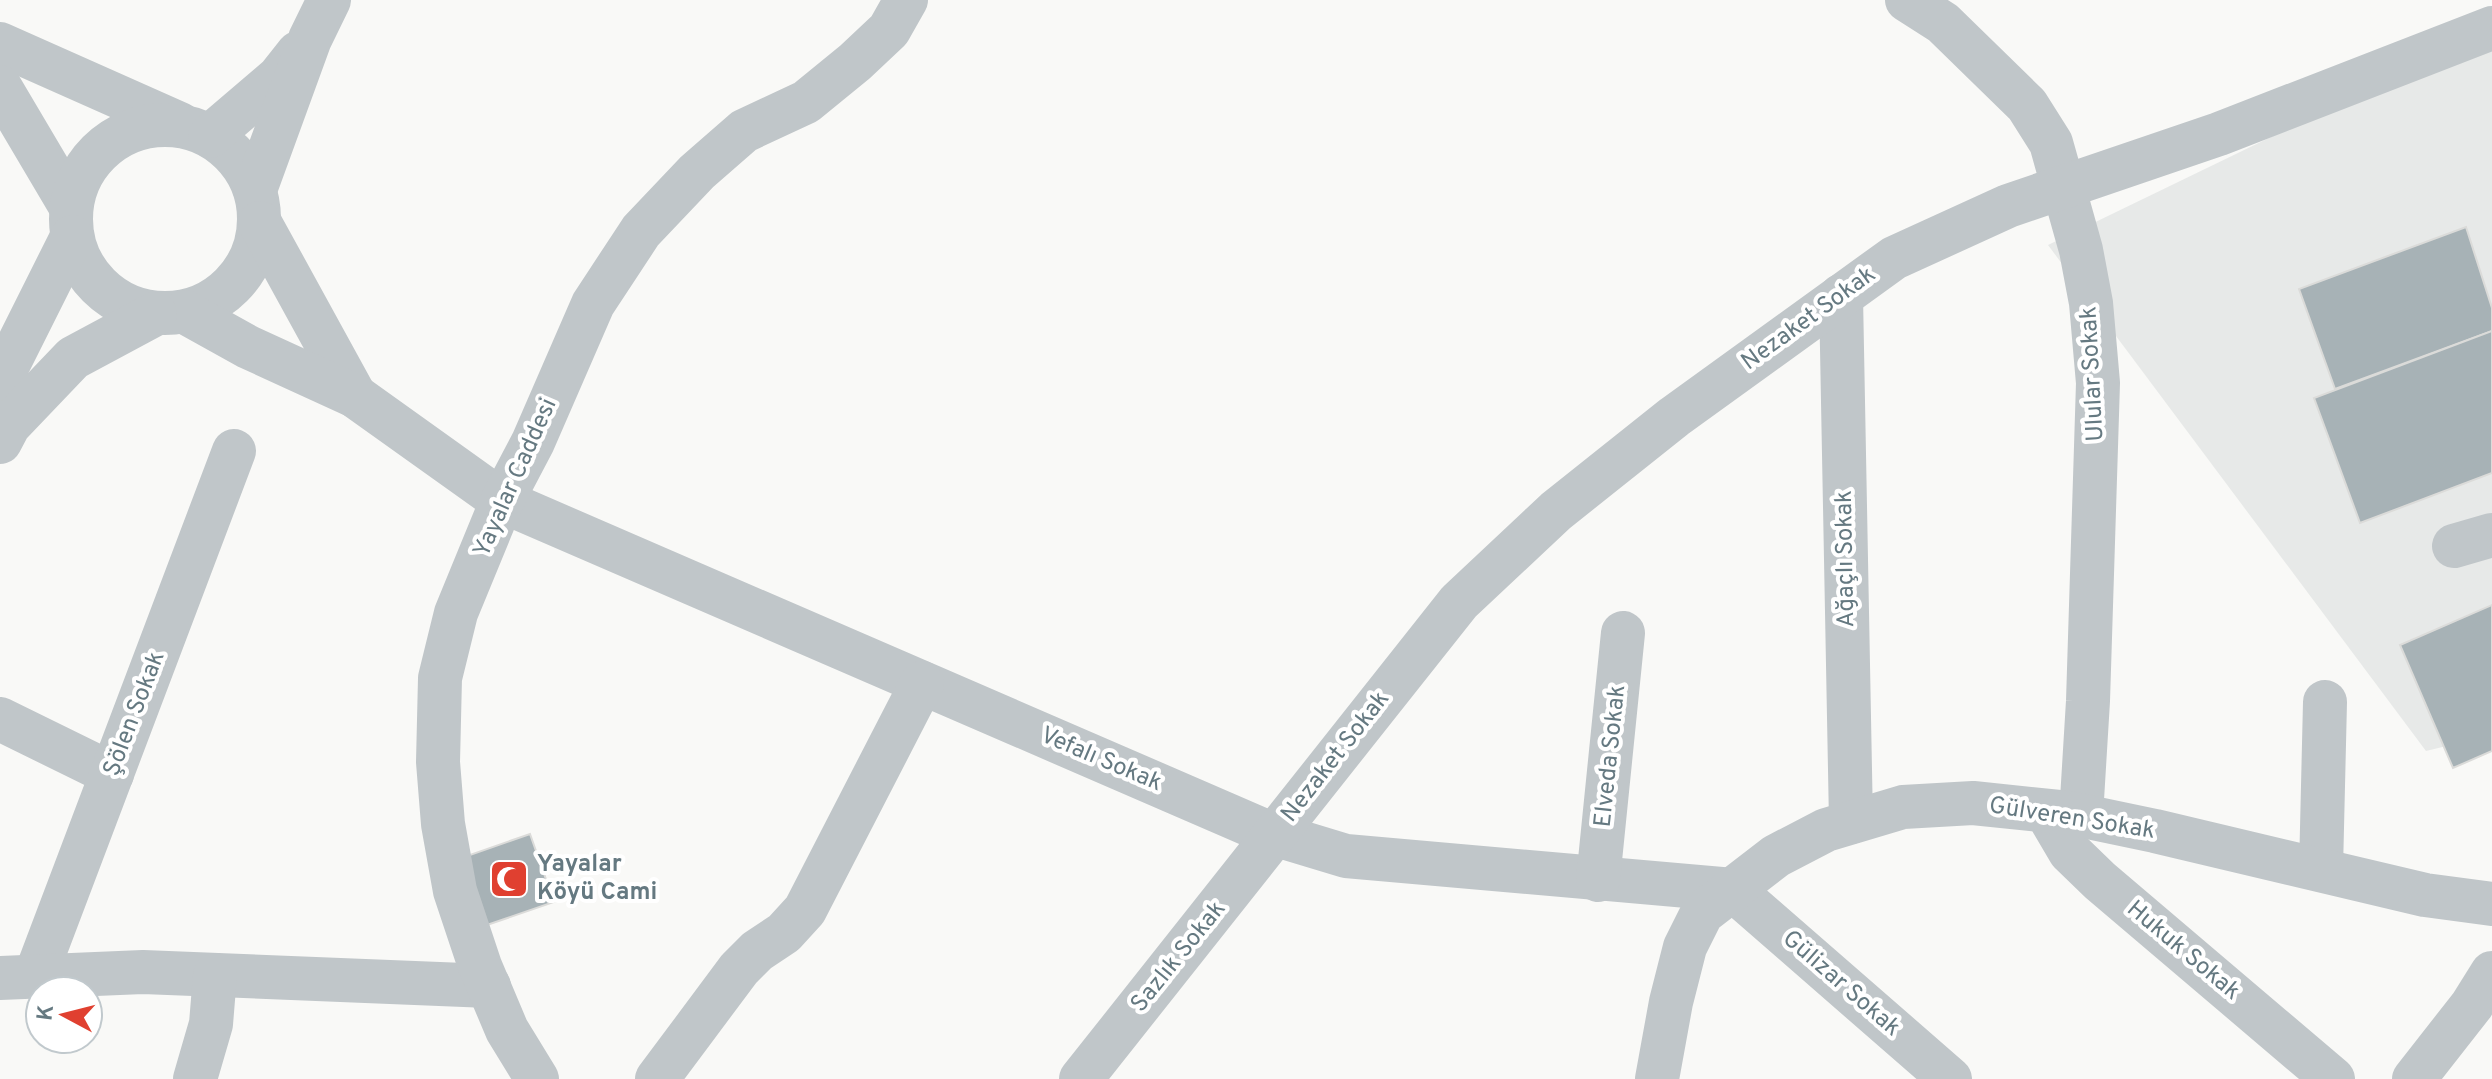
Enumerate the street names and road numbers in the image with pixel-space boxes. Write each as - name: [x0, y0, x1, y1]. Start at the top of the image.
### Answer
- street label: Nezaket Sokak: [1736, 260, 1882, 378]
- street label: Ulular Sokak: [2074, 306, 2112, 442]
- street label: Yayalar Caddesi: [468, 394, 564, 562]
- street label: Ağaçlı Sokak: [1830, 490, 1862, 628]
- street label: Şölen Sokak: [97, 647, 173, 781]
- street label: Elveda Sokak: [1589, 683, 1633, 829]
- street label: Nezaket Sokak: [1275, 685, 1397, 829]
- street label: Vefalı Sokak: [1036, 721, 1166, 799]
- street label: Gülveren Sokak: [1987, 791, 2157, 847]
- street label: Sazlık Sokak: [1125, 895, 1233, 1019]
- street label: Hukuk Sokak: [2120, 895, 2246, 1007]
- street label: Gülizar Sokak: [1776, 924, 1906, 1044]

